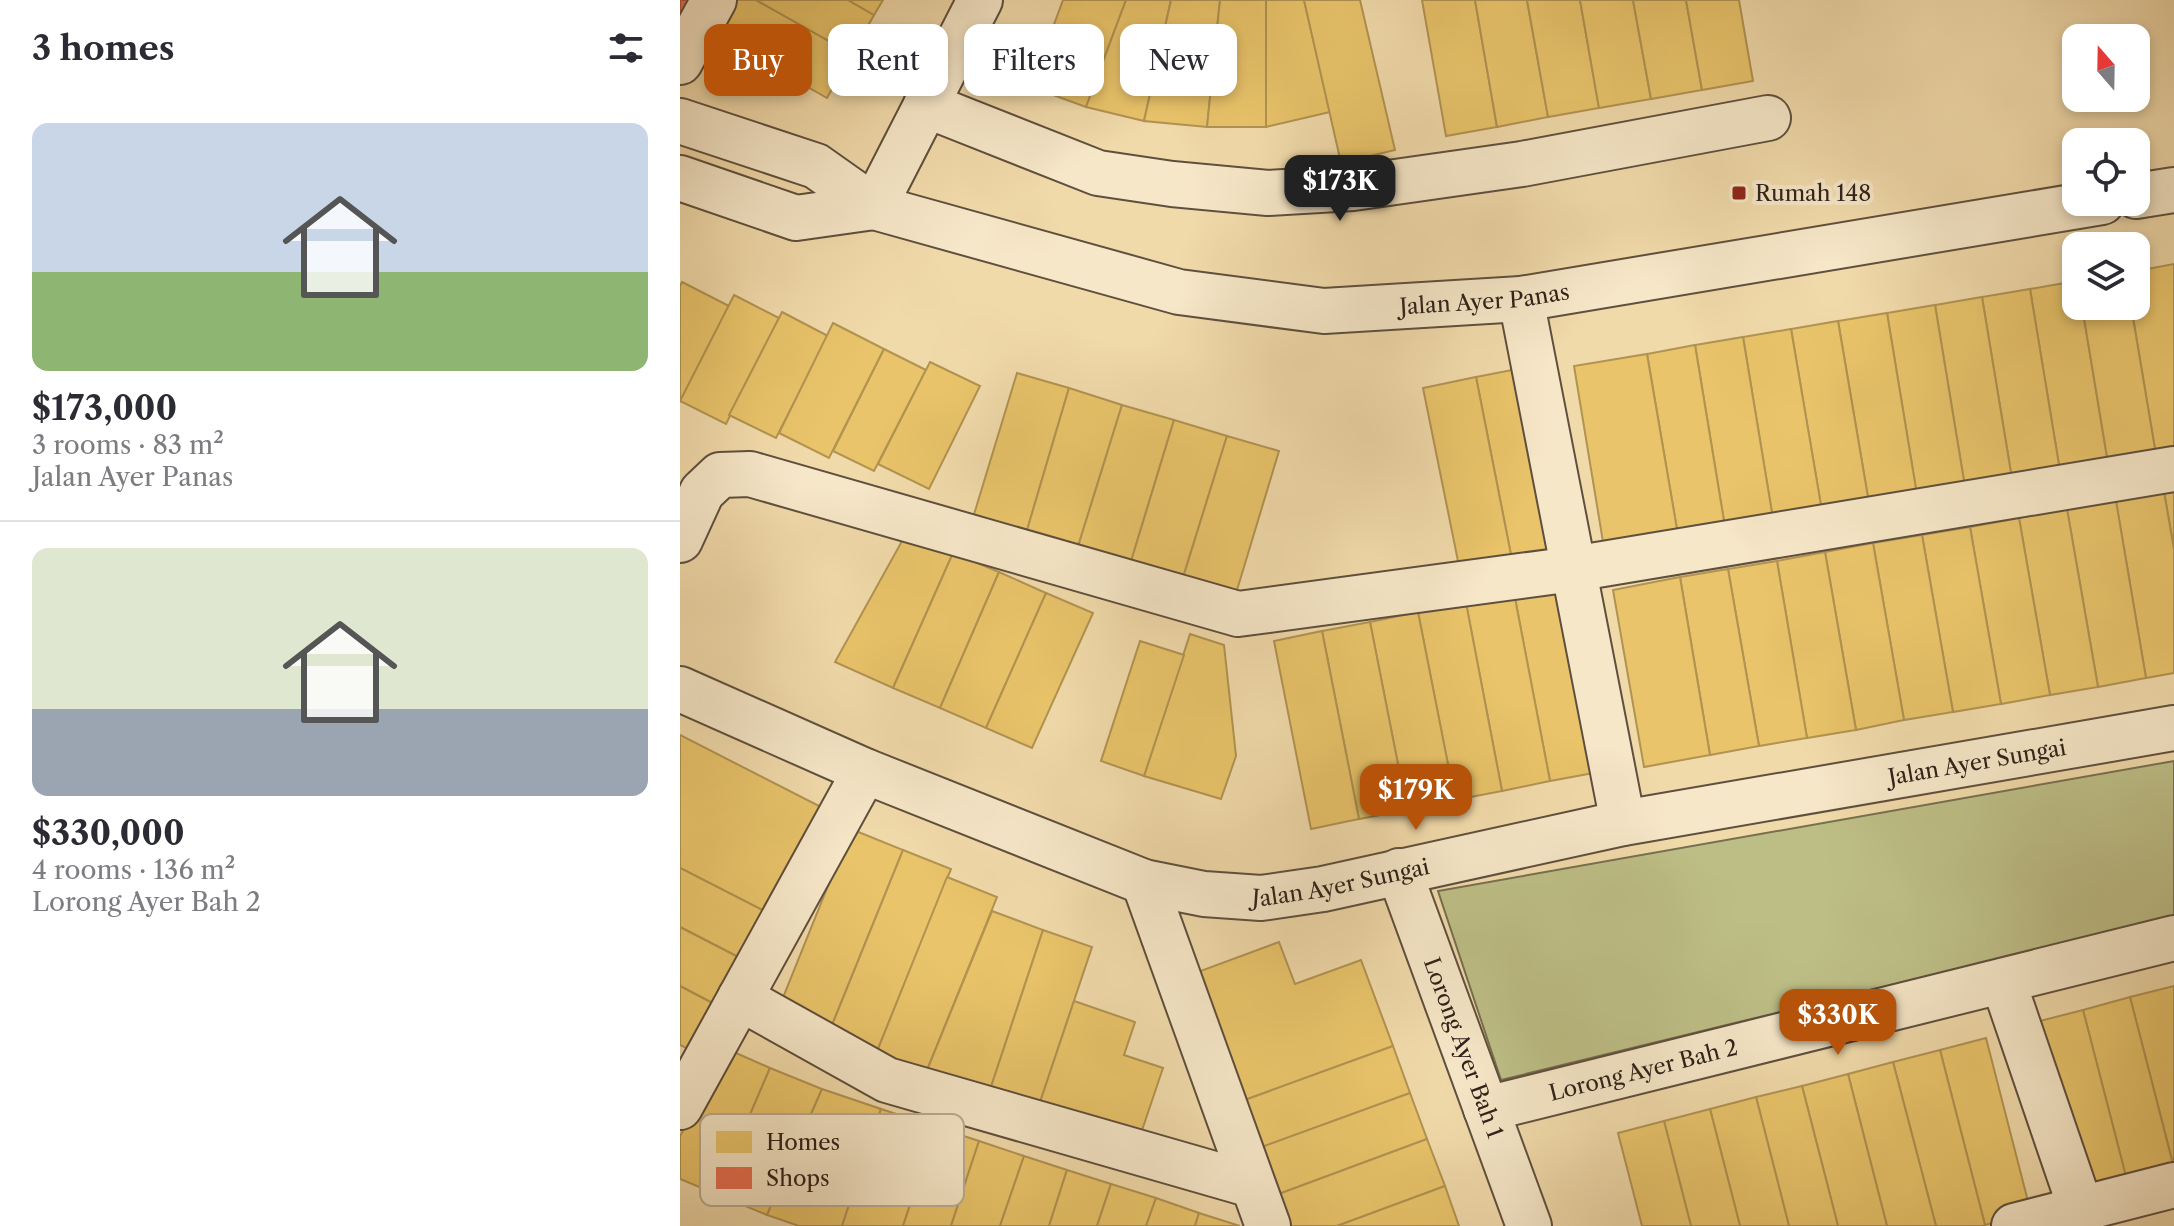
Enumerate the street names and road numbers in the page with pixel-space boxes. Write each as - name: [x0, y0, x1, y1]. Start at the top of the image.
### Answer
- street label: Jalan Ayer Panas: [1396, 278, 1571, 321]
- street label: Jalan Ayer Sungai: [1883, 734, 2068, 792]
- street label: Jalan Ayer Sungai: [1248, 853, 1432, 912]
- street label: Lorong Ayer Bah 1: [1418, 954, 1509, 1142]
- street label: Lorong Ayer Bah 2: [1546, 1034, 1741, 1107]

